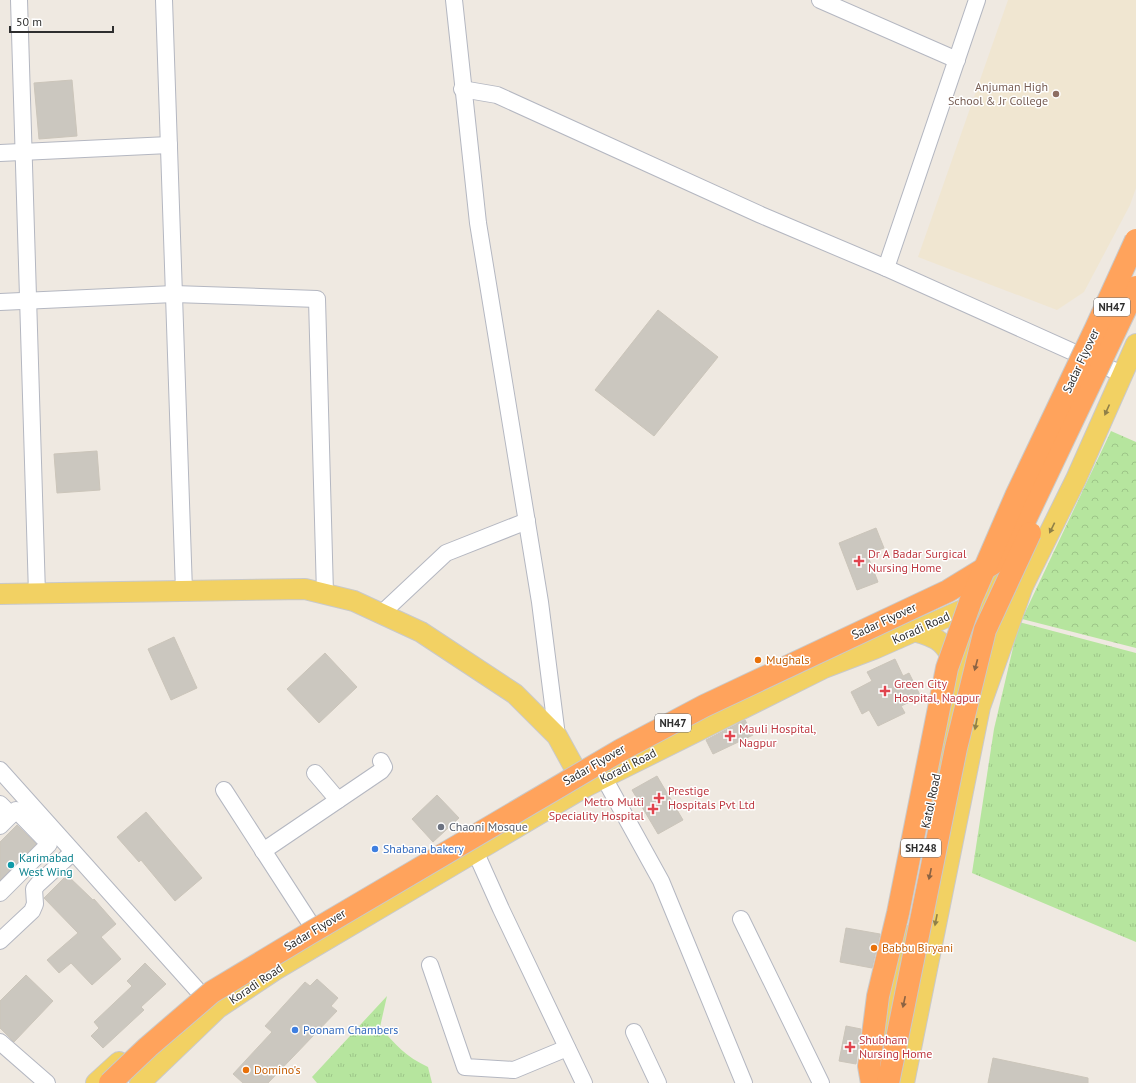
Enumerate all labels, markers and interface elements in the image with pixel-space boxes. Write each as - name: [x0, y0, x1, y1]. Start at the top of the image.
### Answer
- scale bar: [10, 8, 113, 34]
- text: 50 m: [16, 14, 42, 29]
- place label: Anjuman High School & Jr College: [948, 79, 1048, 108]
- marker: Anjuman High School & Jr College: [1051, 89, 1061, 99]
- road number: NH47: [1094, 298, 1130, 316]
- street label: Sadar Flyover: [1059, 326, 1102, 395]
- one-way arrow: [1103, 404, 1109, 416]
- one-way arrow: [1049, 522, 1055, 533]
- place label: Dr A Badar Surgical Nursing Home: [868, 546, 967, 575]
- marker: Dr A Badar Surgical Nursing Home: [853, 555, 865, 567]
- street label: Sadar Flyover: [849, 599, 918, 642]
- street label: Koradi Road: [890, 608, 952, 647]
- place label: Mughals: [766, 652, 809, 667]
- marker: Mughals: [753, 655, 763, 665]
- one-way arrow: [973, 660, 979, 672]
- place label: Green City Hospital, Nagpur: [894, 676, 979, 705]
- marker: Green City Hospital, Nagpur: [879, 685, 891, 697]
- road number: NH47: [655, 714, 691, 732]
- one-way arrow: [973, 718, 979, 730]
- place label: Mauli Hospital, Nagpur: [739, 721, 817, 750]
- marker: Mauli Hospital, Nagpur: [724, 730, 736, 742]
- street label: Sadar Flyover: [560, 741, 628, 788]
- street label: Koradi Road: [597, 745, 659, 786]
- street label: Katol Road: [917, 772, 944, 830]
- place label: Prestige Hospitals Pvt Ltd: [668, 783, 755, 812]
- marker: Prestige Hospitals Pvt Ltd: [653, 792, 665, 804]
- place label: Metro Multi Speciality Hospital: [549, 794, 644, 823]
- marker: Metro Multi Speciality Hospital: [647, 803, 659, 815]
- place label: Chaoni Mosque: [449, 819, 528, 834]
- marker: Chaoni Mosque: [436, 822, 446, 832]
- road number: SH248: [901, 839, 941, 857]
- place label: Shabana bakery: [383, 841, 464, 856]
- marker: Shabana bakery: [370, 844, 380, 854]
- place label: Karimabad West Wing: [19, 850, 74, 879]
- marker: Karimabad West Wing: [6, 860, 16, 870]
- one-way arrow: [927, 868, 933, 881]
- street label: Sadar Flyover: [281, 905, 348, 954]
- one-way arrow: [933, 914, 939, 926]
- place label: Babbu Biryani: [882, 940, 953, 955]
- marker: Babbu Biryani: [869, 943, 879, 953]
- street label: Koradi Road: [226, 960, 285, 1007]
- one-way arrow: [901, 996, 907, 1008]
- place label: Poonam Chambers: [303, 1022, 398, 1037]
- marker: Poonam Chambers: [290, 1025, 300, 1035]
- place label: Shubham Nursing Home: [859, 1032, 932, 1061]
- marker: Shubham Nursing Home: [844, 1041, 856, 1053]
- place label: Domino's: [254, 1062, 301, 1077]
- marker: Domino's: [241, 1065, 251, 1075]

